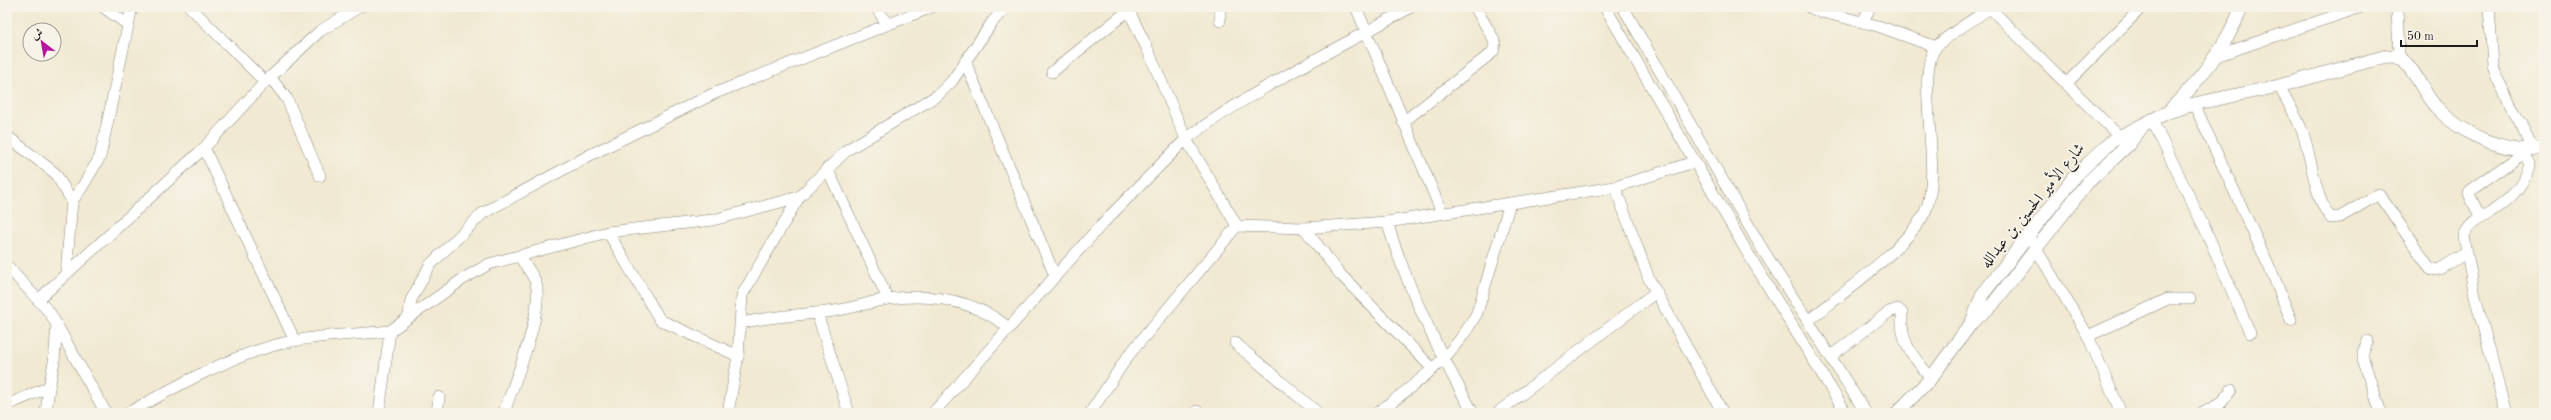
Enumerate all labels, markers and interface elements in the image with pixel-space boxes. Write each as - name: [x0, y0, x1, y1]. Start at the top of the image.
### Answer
- north arrow: [22, 22, 62, 62]
- scale bar: [2401, 22, 2477, 48]
- text: ش: [30, 27, 45, 42]
- text: 50 m: [2407, 30, 2434, 43]
- street label: شارع الأمير الحسين بن عبدالله: [1974, 137, 2091, 274]

